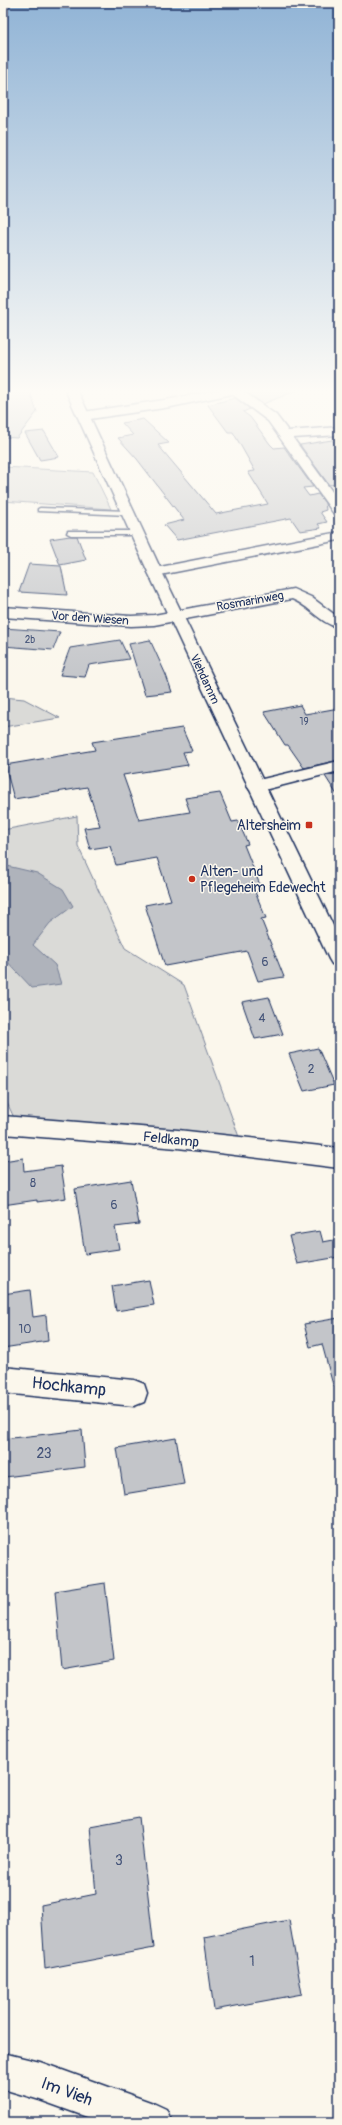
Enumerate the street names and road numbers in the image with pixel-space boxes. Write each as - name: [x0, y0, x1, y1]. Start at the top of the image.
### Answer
- street label: Rosmarinweg: [215, 588, 285, 615]
- street label: Vor den Wiesen: [51, 608, 129, 629]
- street label: Viehdamm: [186, 652, 223, 707]
- street label: Feldkamp: [142, 1128, 200, 1151]
- street label: Hochkamp: [31, 1372, 107, 1401]
- street label: Im Vieh: [38, 2073, 95, 2110]

